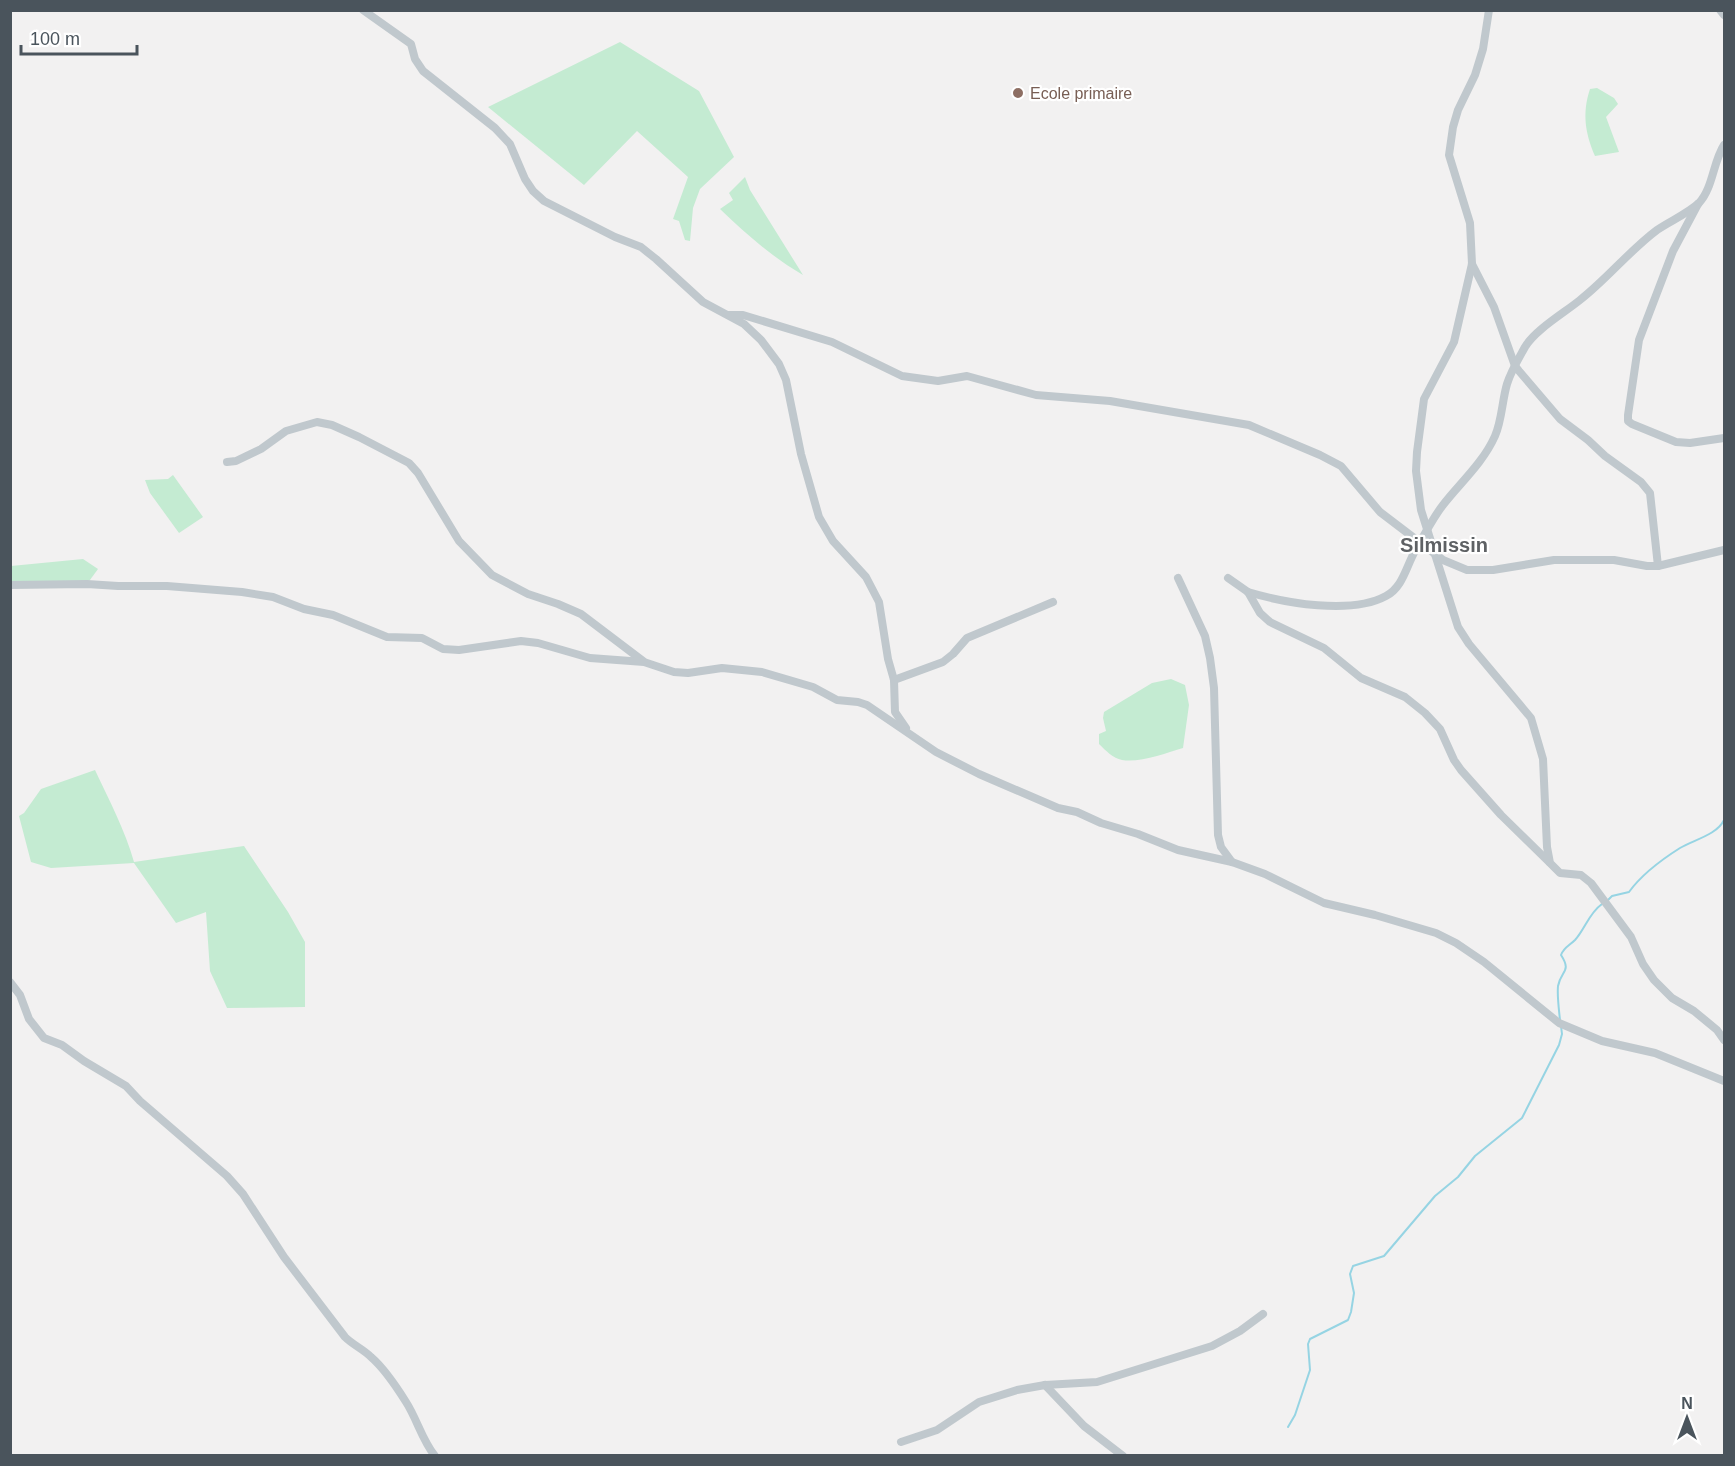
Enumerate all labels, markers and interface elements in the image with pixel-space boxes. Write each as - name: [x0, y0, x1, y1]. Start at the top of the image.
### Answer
- scale bar: [21, 18, 136, 56]
- text: 100 m: [30, 29, 80, 49]
- place label: Ecole primaire: [1030, 85, 1132, 102]
- marker: Ecole primaire: [1011, 86, 1025, 100]
- district label: Silmissin: [1400, 534, 1488, 556]
- north arrow: [1657, 1388, 1717, 1448]
- text: N: [1681, 1395, 1693, 1412]

